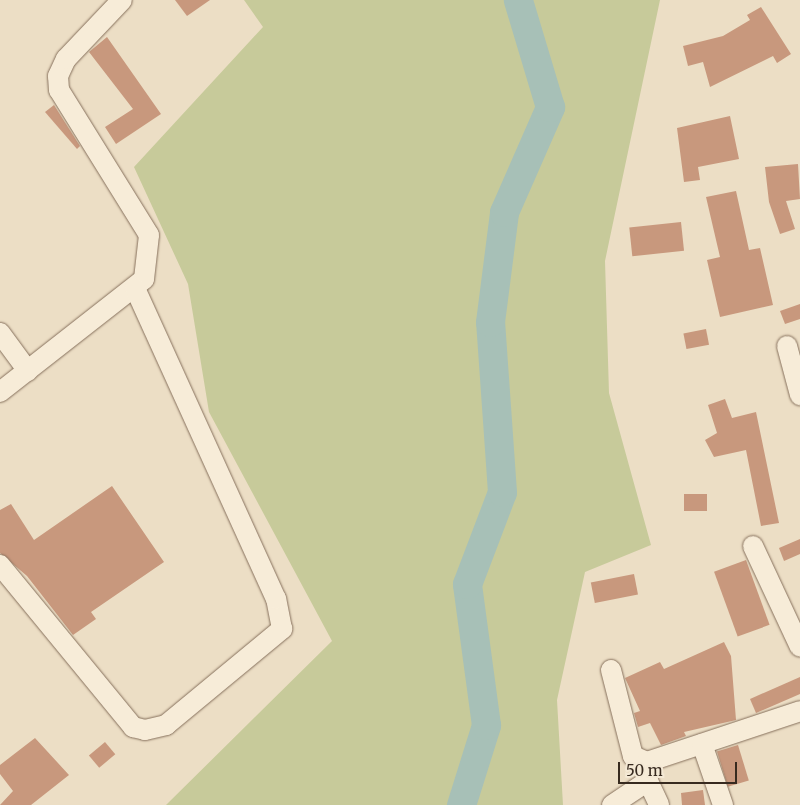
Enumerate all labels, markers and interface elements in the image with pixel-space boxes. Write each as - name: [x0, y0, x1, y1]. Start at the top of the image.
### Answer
- scale bar: [620, 752, 739, 784]
- text: 50 m: [626, 761, 663, 780]

